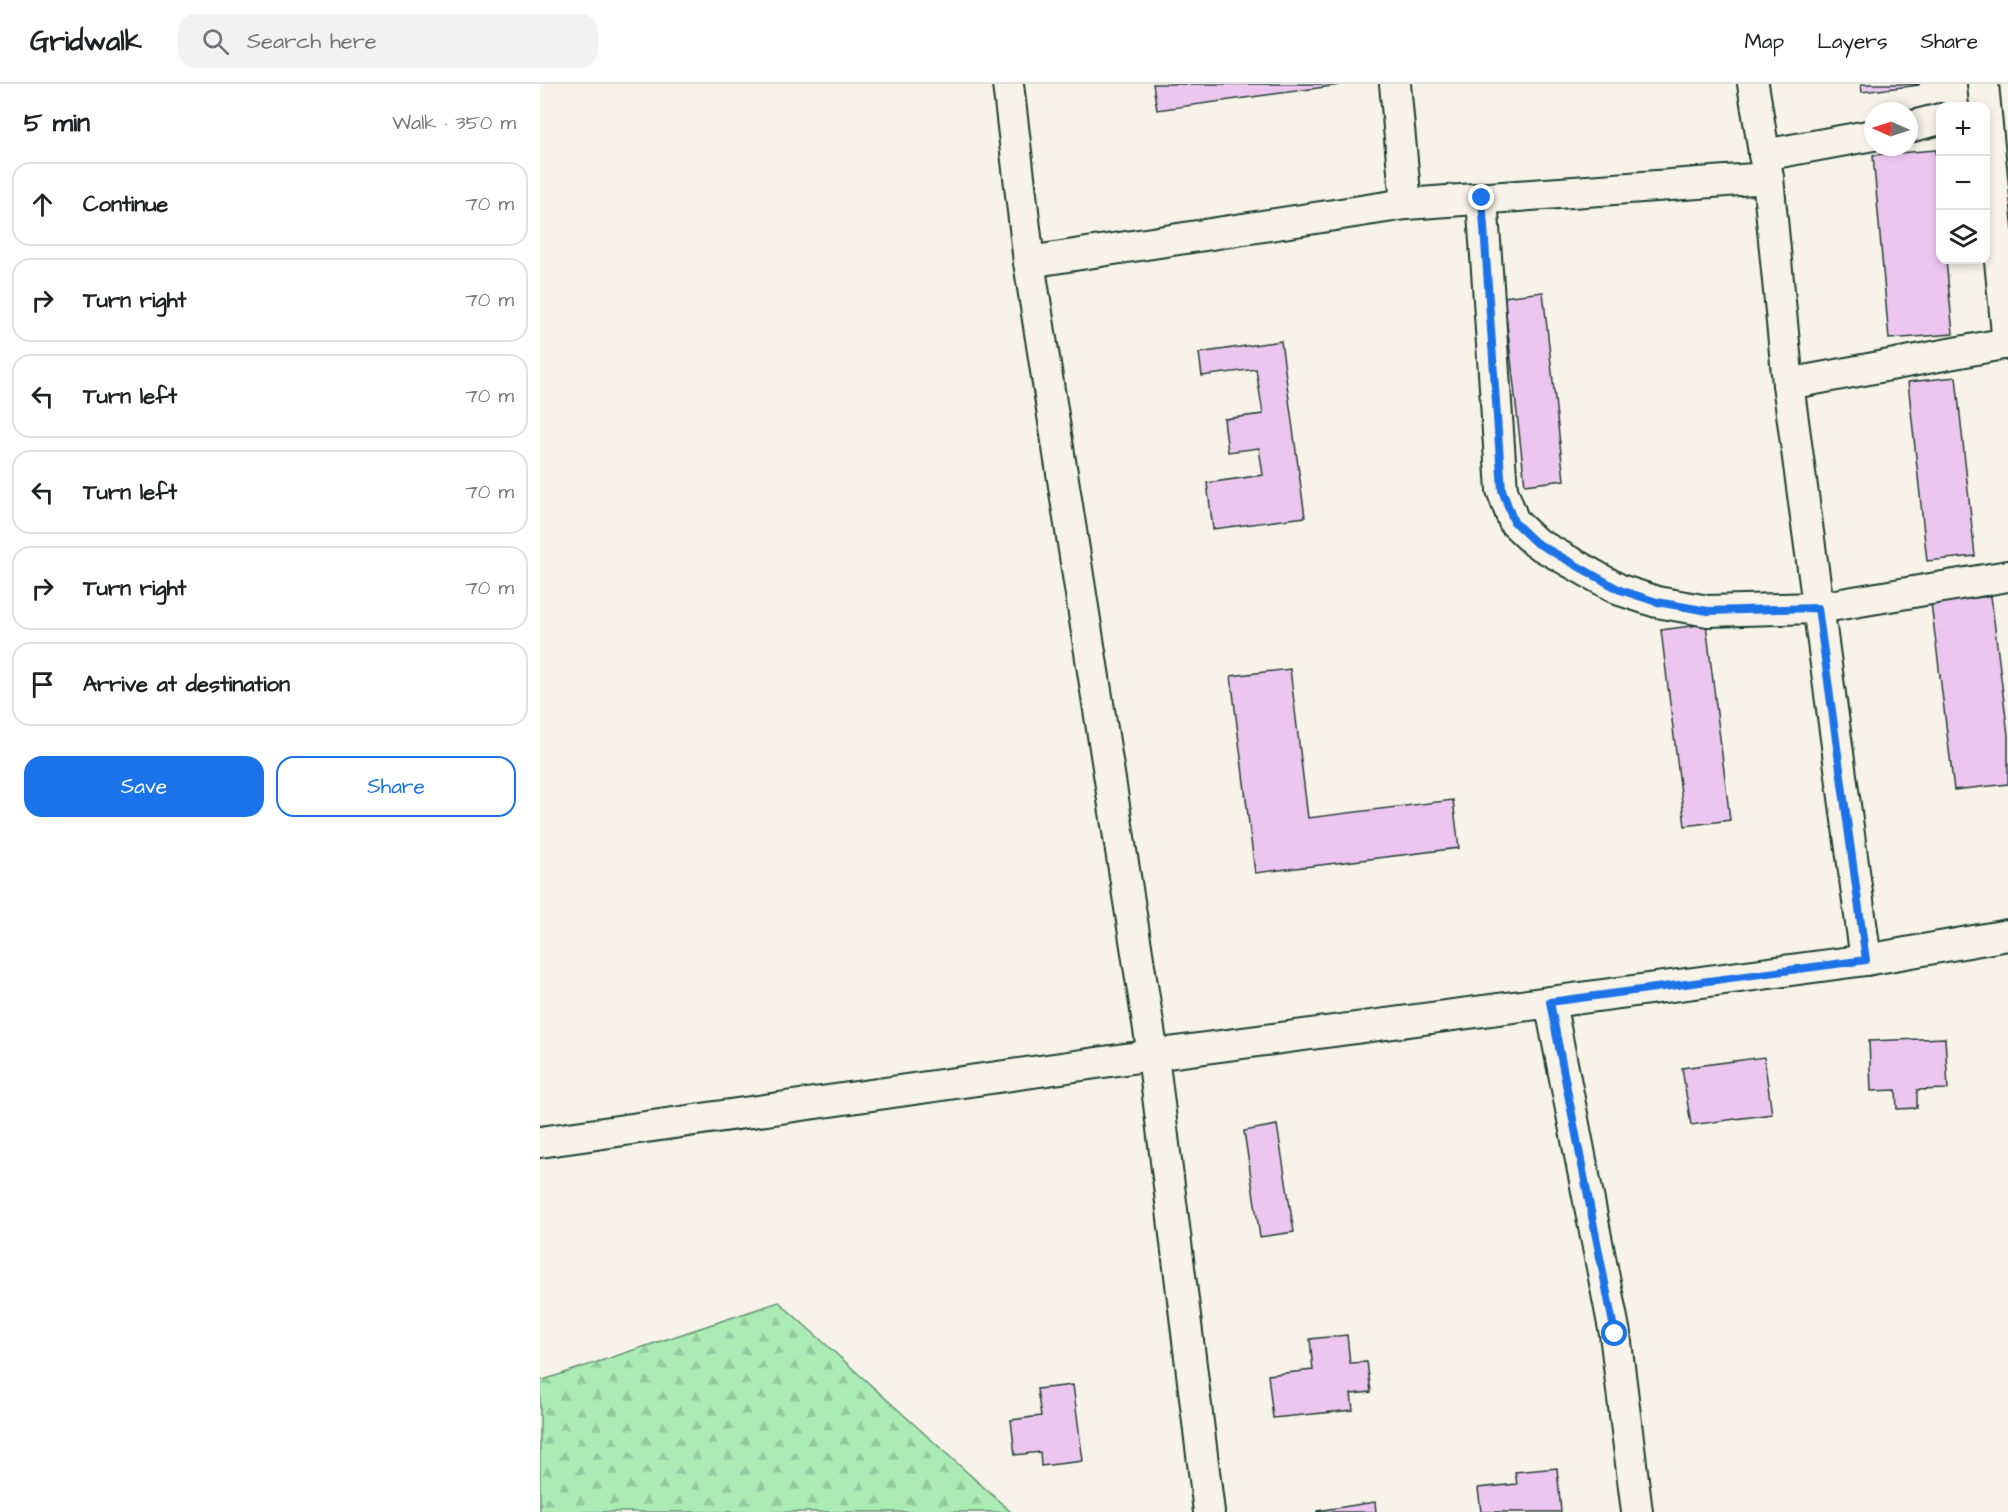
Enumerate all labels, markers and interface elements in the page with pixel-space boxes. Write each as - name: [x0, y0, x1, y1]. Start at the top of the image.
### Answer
- search box: [178, 14, 598, 68]
- text: Gridwalk: [30, 22, 142, 61]
- icon: search: [199, 25, 232, 58]
- text: Search here: [247, 26, 377, 57]
- text: Map: [1744, 27, 1784, 56]
- text: Layers: [1817, 27, 1887, 56]
- text: Share: [1920, 27, 1978, 56]
- north arrow: [1864, 102, 1918, 156]
- map controls: [1936, 102, 1990, 264]
- button: +: [1936, 102, 1990, 156]
- text: 5 min: [24, 105, 90, 141]
- text: Walk · 350 m: [392, 109, 516, 137]
- button: −: [1936, 156, 1990, 210]
- route end: [1468, 184, 1494, 210]
- icon: ahead: [26, 188, 59, 221]
- text: Continue: [83, 189, 168, 220]
- text: 70 m: [466, 190, 514, 218]
- button: layers: [1936, 210, 1990, 264]
- icon: right: [26, 284, 59, 317]
- text: Turn right: [83, 285, 186, 316]
- text: 70 m: [466, 286, 514, 314]
- icon: left: [26, 380, 59, 413]
- text: Turn left: [83, 381, 177, 412]
- text: 70 m: [466, 382, 514, 410]
- icon: left: [26, 476, 59, 509]
- text: Turn left: [83, 477, 177, 508]
- text: 70 m: [466, 478, 514, 506]
- icon: right: [26, 572, 59, 605]
- text: Turn right: [83, 573, 186, 604]
- text: 70 m: [466, 574, 514, 602]
- icon: arrive: [26, 668, 59, 701]
- text: Arrive at destination: [83, 669, 290, 700]
- button: Save: [24, 756, 264, 817]
- button: Share: [276, 756, 516, 817]
- route start: [1601, 1320, 1627, 1346]

